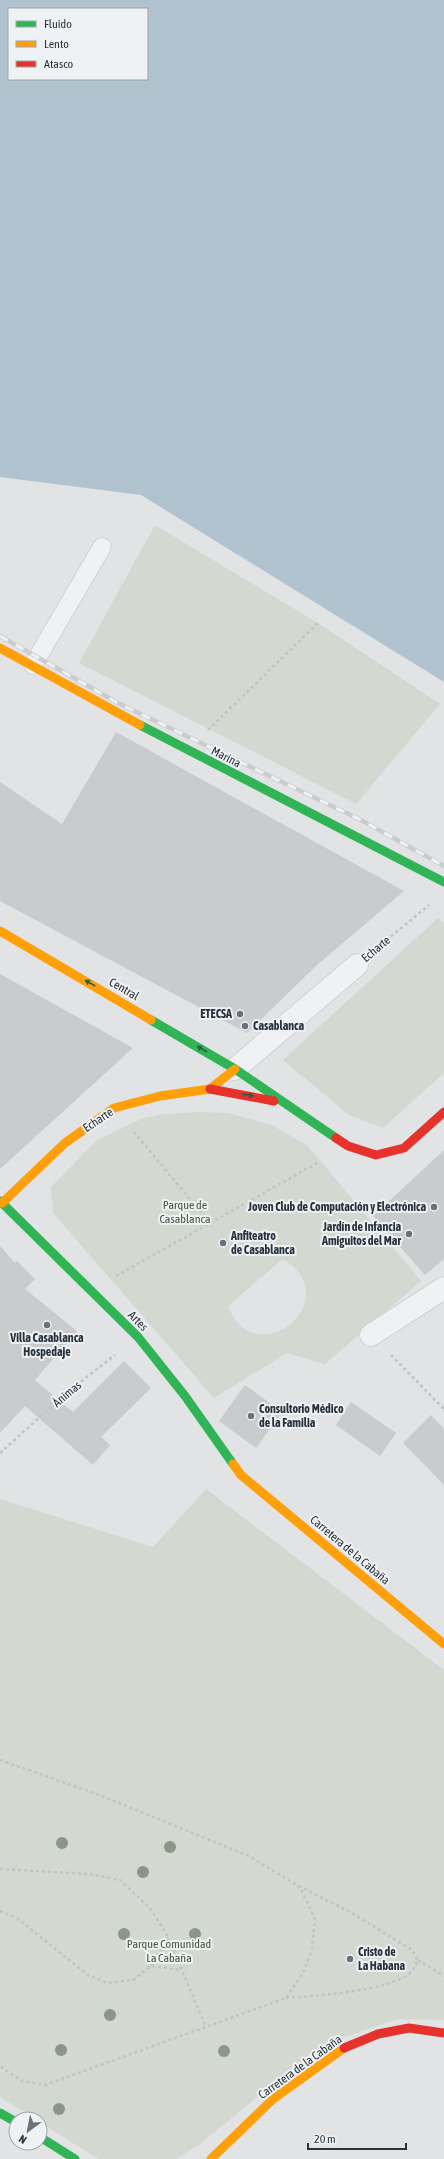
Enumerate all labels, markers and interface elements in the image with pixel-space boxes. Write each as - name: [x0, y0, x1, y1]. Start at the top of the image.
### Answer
- legend: [8, 8, 148, 80]
- text: Fluido: [44, 17, 72, 31]
- text: Lento: [44, 37, 69, 51]
- text: Atasco: [44, 57, 74, 71]
- street label: Marina: [209, 744, 243, 770]
- street label: Echarte: [359, 933, 393, 965]
- street label: Central: [107, 975, 142, 1004]
- one-way arrow: [84, 980, 96, 987]
- place label: ETECSA: [200, 1007, 232, 1021]
- marker: ETECSA: [235, 1009, 245, 1019]
- place label: Casablanca: [253, 1019, 305, 1033]
- marker: Casablanca: [240, 1021, 250, 1031]
- one-way arrow: [197, 1045, 207, 1053]
- one-way arrow: [242, 1093, 254, 1099]
- street label: Echarte: [80, 1105, 116, 1135]
- park label: Parque de Casablanca: [159, 1198, 211, 1226]
- place label: Joven Club de Computación y Electrónica: [247, 1200, 426, 1214]
- marker: Joven Club de Computación y Electrónica: [429, 1202, 439, 1212]
- place label: Jardín de Infancia Amiguitos del Mar: [321, 1220, 401, 1248]
- place label: Anfiteatro de Casablanca: [230, 1229, 295, 1257]
- marker: Jardín de Infancia Amiguitos del Mar: [404, 1229, 414, 1239]
- marker: Anfiteatro de Casablanca: [218, 1238, 228, 1248]
- street label: Artes: [125, 1308, 151, 1334]
- marker: Villa Casablanca Hospedaje: [42, 1320, 52, 1330]
- place label: Villa Casablanca Hospedaje: [9, 1331, 84, 1359]
- street label: Ánimas: [50, 1378, 84, 1410]
- place label: Consultorio Médico de la Familia: [259, 1402, 344, 1430]
- marker: Consultorio Médico de la Familia: [246, 1411, 256, 1421]
- street label: Carretera de la Cabaña: [307, 1513, 393, 1587]
- park label: Parque Comunidad La Cabaña: [127, 1937, 211, 1965]
- place label: Cristo de La Habana: [358, 1945, 406, 1973]
- marker: Cristo de La Habana: [345, 1954, 355, 1964]
- street label: Carretera de la Cabaña: [256, 2032, 344, 2102]
- north arrow: [8, 2111, 48, 2151]
- scale bar: [308, 2125, 406, 2151]
- text: 20 m: [314, 2132, 336, 2146]
- text: N: [17, 2133, 29, 2146]

